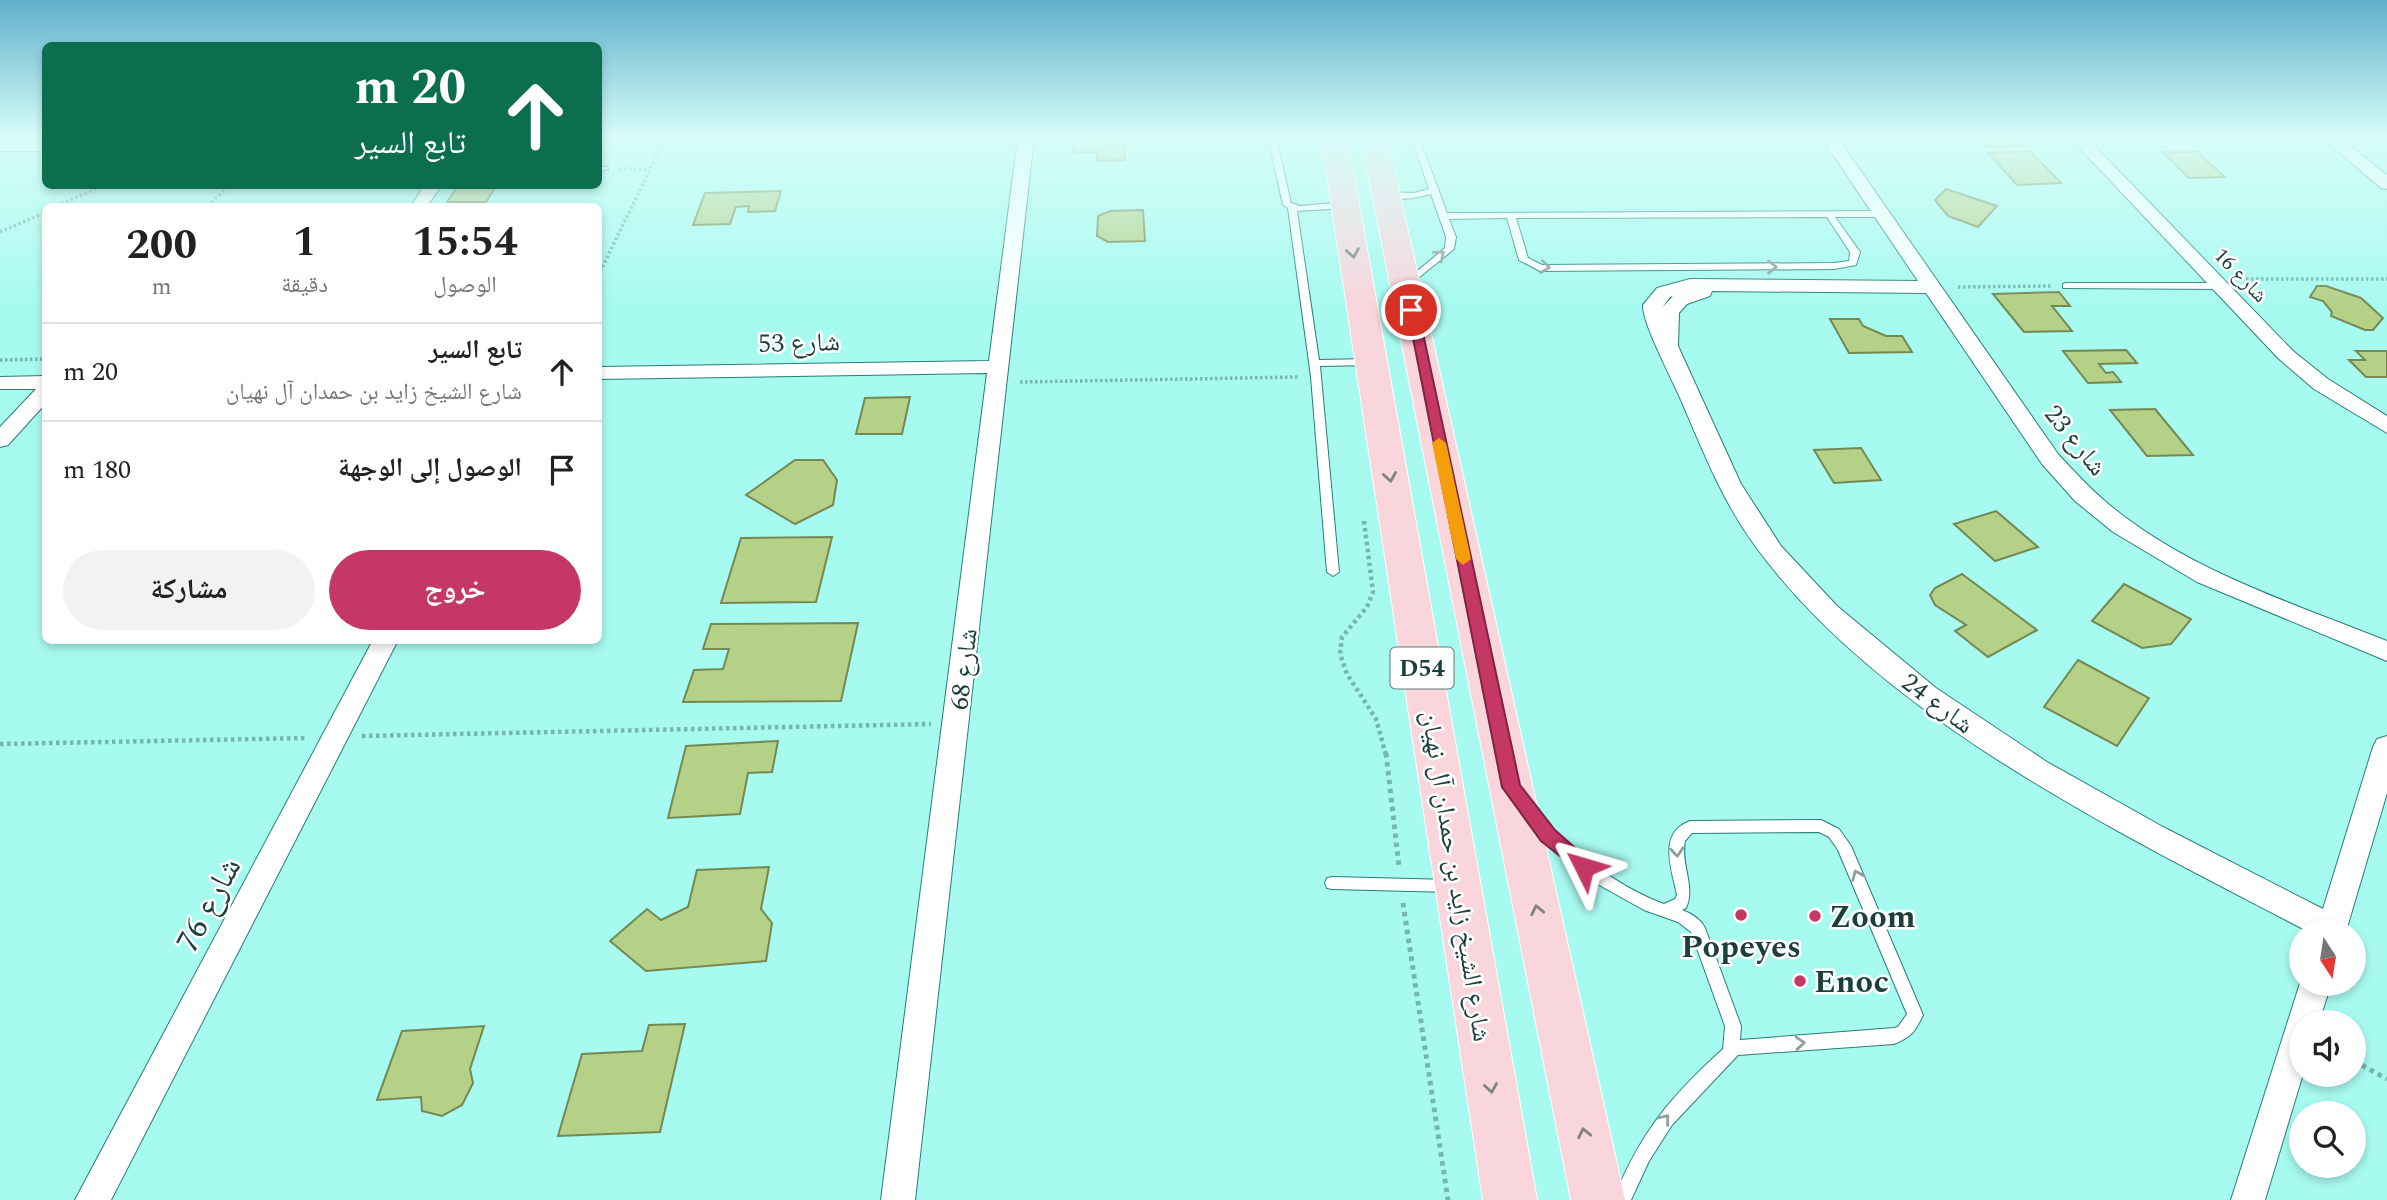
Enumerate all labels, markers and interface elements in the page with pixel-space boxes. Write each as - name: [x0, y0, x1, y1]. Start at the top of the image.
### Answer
- text: 20 m: [355, 51, 466, 126]
- icon: ahead: [490, 70, 581, 161]
- text: تابع السير: [355, 119, 466, 168]
- text: 1: [293, 211, 316, 274]
- text: 15:54: [412, 211, 518, 274]
- text: 200: [126, 214, 197, 277]
- street label: شارع 16: [2206, 241, 2275, 311]
- one-way arrow: [1345, 247, 1360, 258]
- one-way arrow: [1432, 251, 1444, 264]
- one-way arrow: [1539, 259, 1551, 274]
- one-way arrow: [1767, 259, 1778, 275]
- text: دقيقة: [281, 268, 328, 303]
- text: الوصول: [433, 268, 497, 303]
- text: m: [152, 270, 172, 305]
- pin: [1381, 280, 1441, 340]
- icon: arrive: [1392, 291, 1430, 329]
- street label: شارع 53: [758, 322, 840, 364]
- text: تابع السير: [429, 330, 522, 370]
- text: 20 m: [63, 352, 118, 392]
- icon: ahead: [543, 353, 581, 391]
- text: شارع الشيخ زايد بن حمدان آل نهيان: [226, 375, 522, 410]
- street label: شارع 23: [2034, 396, 2117, 485]
- text: الوصول إلى الوجهة: [338, 448, 522, 488]
- text: 180 m: [63, 450, 131, 490]
- icon: arrive: [543, 451, 581, 489]
- one-way arrow: [1382, 471, 1397, 483]
- button: مشاركة: [63, 550, 315, 630]
- button: خروج: [329, 550, 581, 630]
- street label: شارع 68: [939, 626, 989, 712]
- road number: D54: [1390, 648, 1454, 688]
- street label: شارع 24: [1893, 663, 1982, 744]
- street label: شارع الشيخ زايد بن حمدان آل نهيان: [1410, 708, 1502, 1045]
- position arrow: [1547, 830, 1621, 904]
- one-way arrow: [1669, 847, 1684, 858]
- street label: شارع 76: [164, 849, 255, 961]
- one-way arrow: [1851, 870, 1865, 882]
- place label: Zoom: [1829, 893, 1916, 942]
- one-way arrow: [1531, 904, 1546, 916]
- marker: Popeyes: [1733, 907, 1749, 923]
- marker: Zoom: [1807, 908, 1823, 924]
- north arrow: [2289, 919, 2366, 996]
- map controls: [2289, 919, 2366, 1178]
- place label: Popeyes: [1681, 923, 1801, 972]
- place label: Enoc: [1814, 958, 1889, 1007]
- marker: Enoc: [1792, 973, 1808, 989]
- button: sound: [2289, 1010, 2366, 1087]
- one-way arrow: [1795, 1036, 1806, 1051]
- one-way arrow: [1484, 1082, 1499, 1094]
- button: search: [2289, 1101, 2366, 1178]
- one-way arrow: [1657, 1114, 1669, 1127]
- one-way arrow: [1577, 1127, 1592, 1139]

